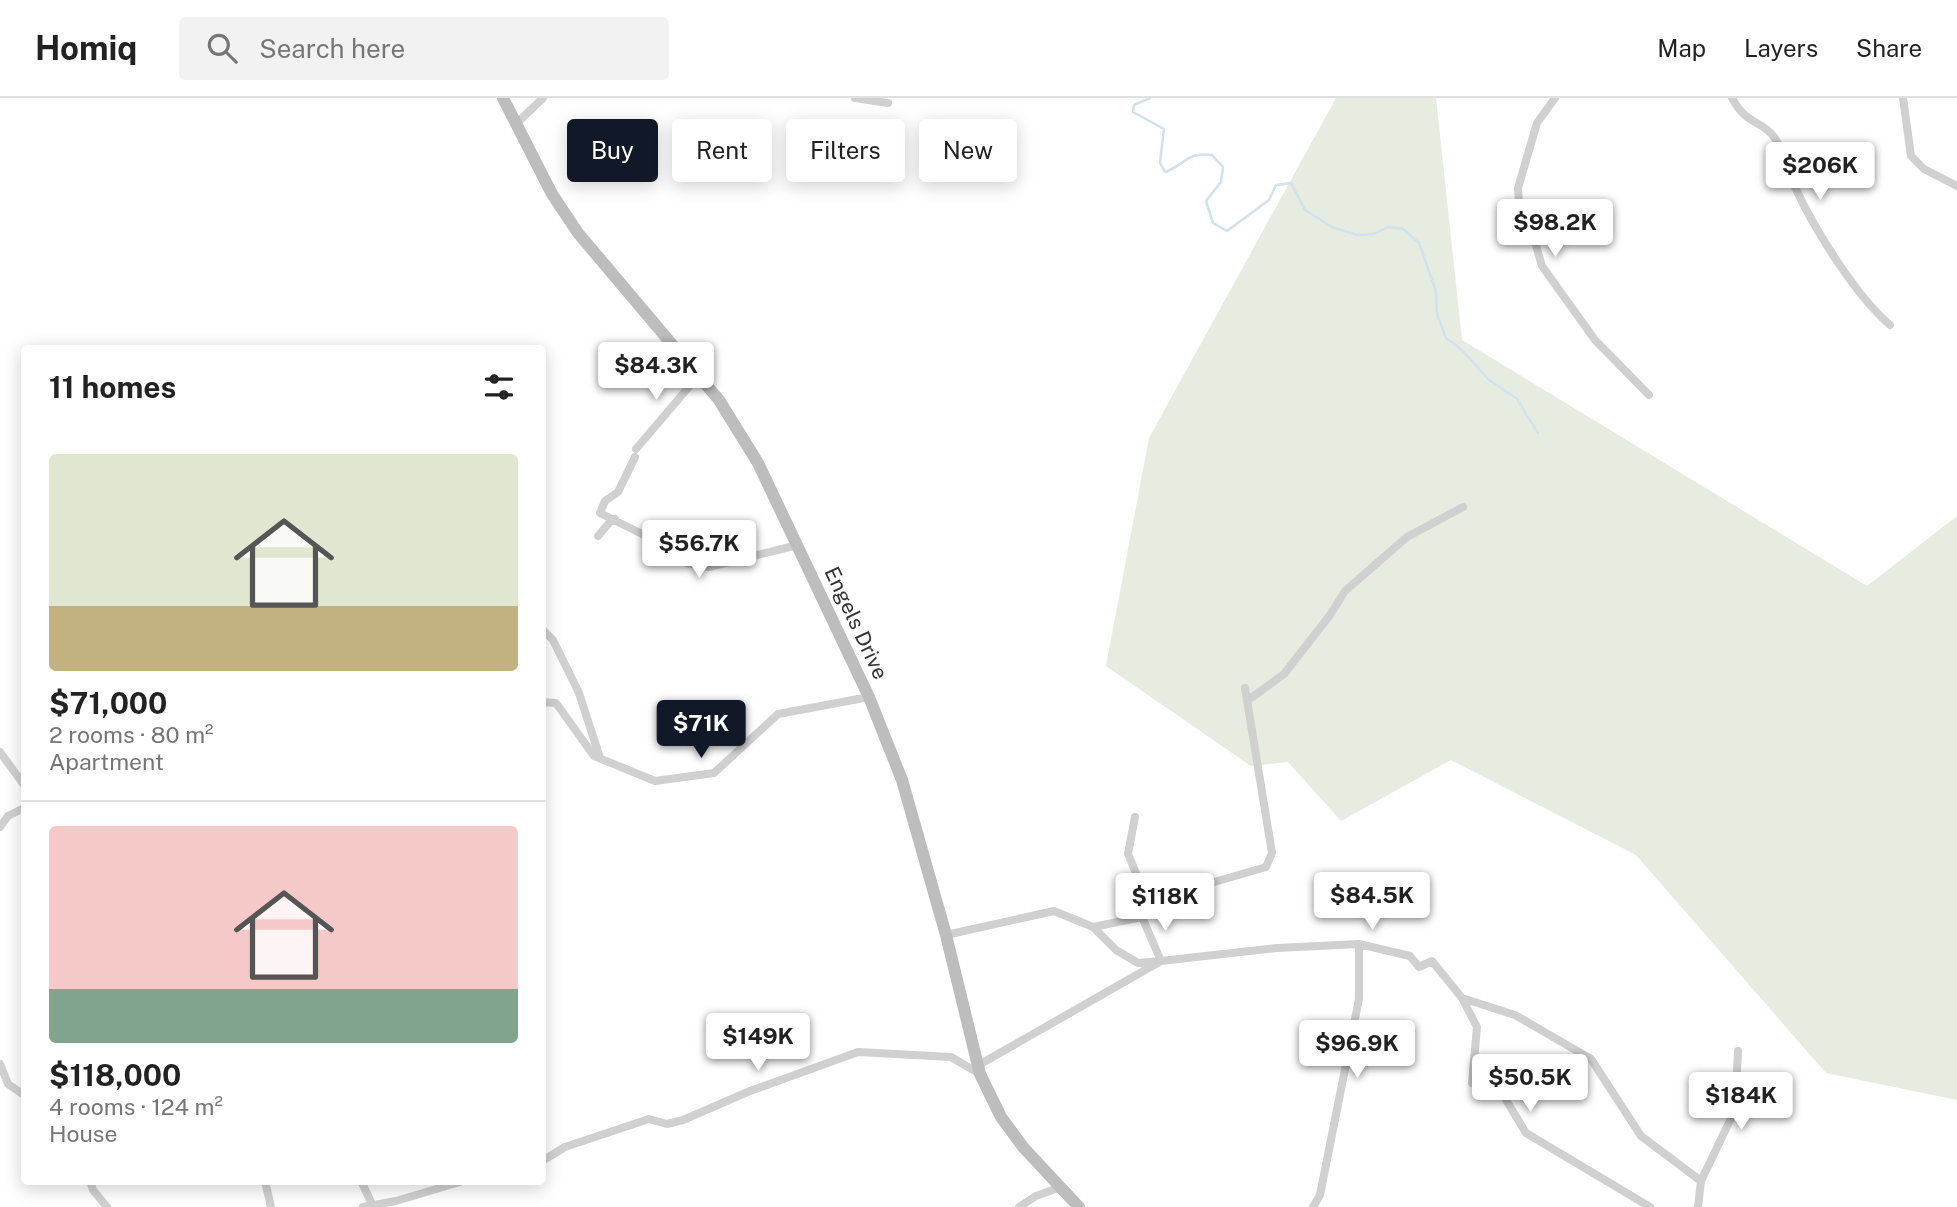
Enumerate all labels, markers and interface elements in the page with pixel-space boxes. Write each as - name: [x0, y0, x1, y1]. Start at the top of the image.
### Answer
- search box: [179, 17, 669, 80]
- text: Homiq: [35, 29, 137, 67]
- icon: search: [203, 29, 241, 67]
- text: Search here: [259, 33, 405, 64]
- text: Map: [1657, 34, 1706, 62]
- text: Layers: [1744, 34, 1818, 62]
- text: Share: [1856, 34, 1922, 62]
- chip: Buy: [567, 119, 658, 182]
- chip: Rent: [672, 119, 772, 182]
- chip: Filters: [786, 119, 905, 182]
- chip: New: [919, 119, 1017, 182]
- pin: $206K: [1771, 142, 1869, 202]
- text: $206K: [1782, 151, 1858, 178]
- pin: $98.2K: [1498, 200, 1612, 259]
- text: $98.2K: [1513, 208, 1597, 235]
- pin: $84.3K: [599, 342, 713, 402]
- text: $84.3K: [614, 351, 698, 378]
- icon: filters: [480, 368, 518, 406]
- text: 11 homes: [49, 369, 176, 405]
- icon: home: [221, 500, 347, 626]
- pin: $56.7K: [642, 520, 756, 580]
- text: $56.7K: [658, 529, 740, 556]
- street label: Engels Drive: [819, 562, 893, 683]
- text: $71,000: [49, 685, 167, 721]
- pin: $71K: [660, 700, 742, 760]
- text: $71K: [673, 709, 729, 736]
- text: 2 rooms · 80 m²: [49, 721, 214, 748]
- text: Apartment: [49, 748, 164, 775]
- icon: home: [221, 872, 347, 998]
- pin: $84.5K: [1315, 872, 1429, 932]
- pin: $118K: [1116, 874, 1214, 933]
- text: $84.5K: [1330, 881, 1414, 908]
- text: $118K: [1131, 882, 1199, 909]
- pin: $149K: [709, 1014, 807, 1073]
- pin: $96.9K: [1300, 1020, 1414, 1080]
- text: $149K: [722, 1022, 794, 1049]
- text: $96.9K: [1315, 1029, 1399, 1056]
- pin: $50.5K: [1473, 1054, 1587, 1114]
- text: $118,000: [49, 1057, 181, 1093]
- text: $50.5K: [1488, 1063, 1572, 1090]
- pin: $184K: [1692, 1072, 1790, 1132]
- text: $184K: [1705, 1081, 1777, 1108]
- text: 4 rooms · 124 m²: [49, 1093, 223, 1120]
- text: House: [49, 1120, 117, 1147]

